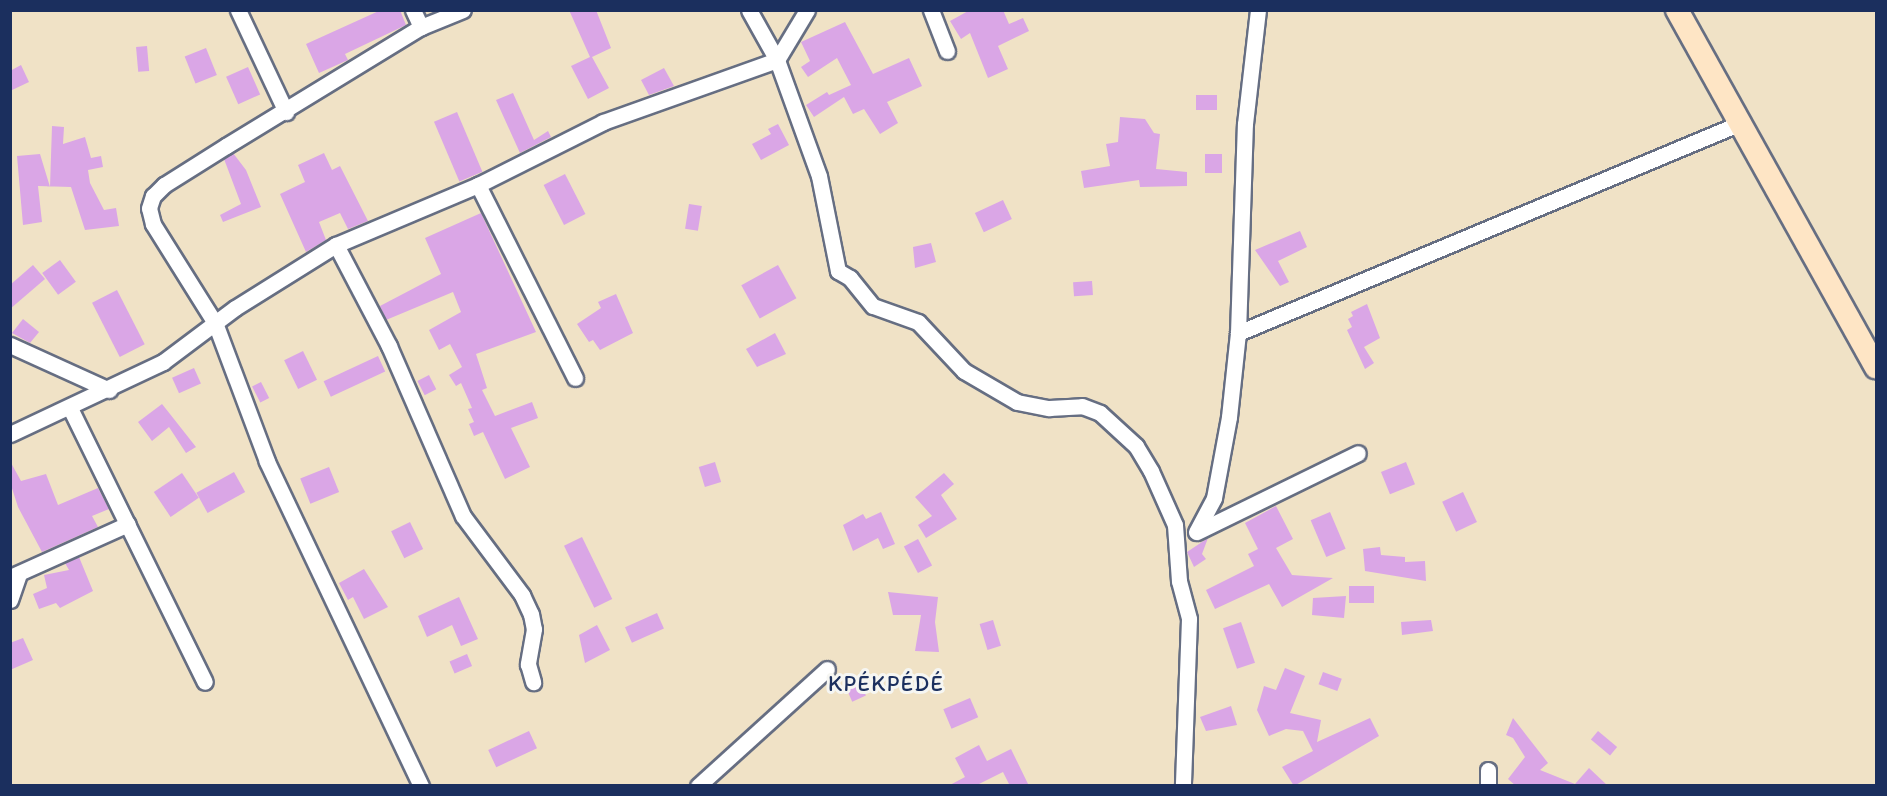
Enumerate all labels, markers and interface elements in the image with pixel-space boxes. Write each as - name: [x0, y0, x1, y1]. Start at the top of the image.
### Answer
- district label: KPÉKPÉDÉ: [828, 671, 944, 697]

